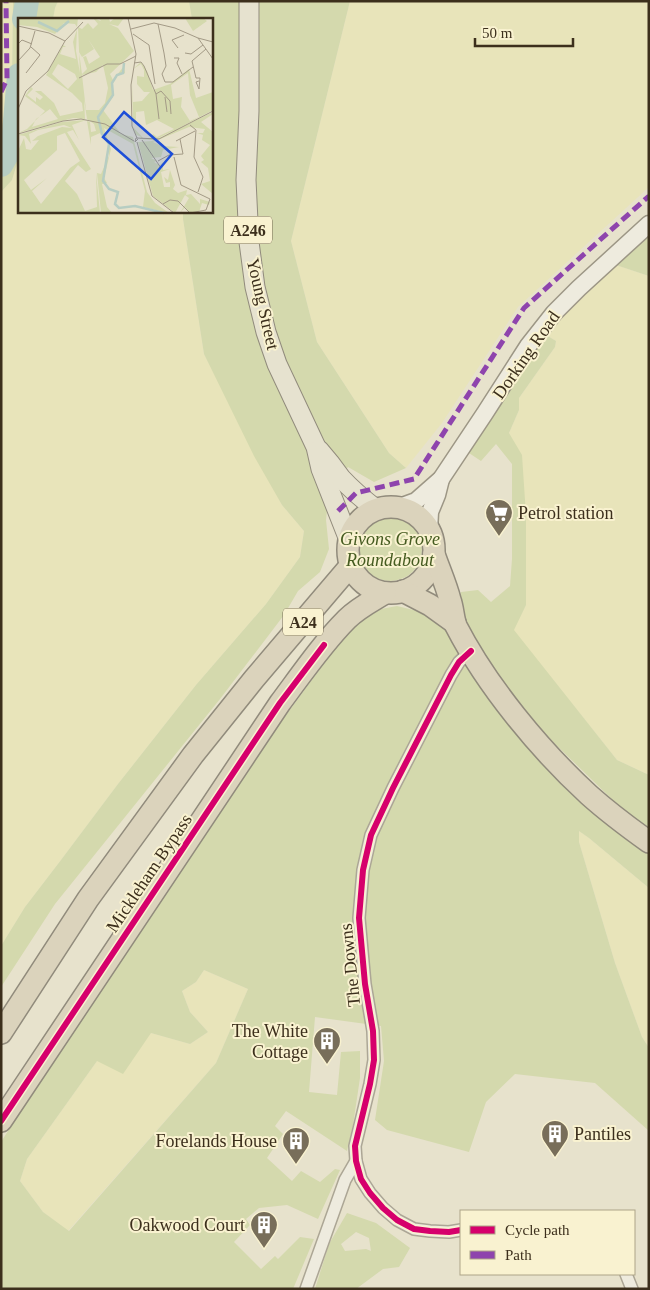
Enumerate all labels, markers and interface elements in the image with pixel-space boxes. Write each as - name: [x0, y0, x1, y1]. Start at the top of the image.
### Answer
- scale bar: [475, 15, 572, 47]
- inset map: [18, 18, 212, 212]
- text: 50 m: [482, 25, 513, 41]
- road number: A246: [224, 216, 272, 244]
- street label: Young Street: [243, 256, 283, 352]
- street label: Dorking Road: [488, 307, 564, 403]
- supermarket icon: Petrol station: [484, 498, 514, 537]
- place label: Petrol station: [518, 503, 614, 523]
- park label: Givons Grove Roundabout: [340, 529, 440, 570]
- road number: A24: [283, 608, 323, 636]
- street label: Mickleham Bypass: [102, 810, 196, 936]
- street label: The Downs: [336, 922, 364, 1008]
- place label: The White Cottage: [232, 1021, 308, 1062]
- building icon: The White Cottage: [312, 1026, 342, 1065]
- building icon: Pantiles: [540, 1119, 570, 1158]
- place label: Pantiles: [574, 1124, 631, 1144]
- building icon: Forelands House: [281, 1126, 311, 1165]
- place label: Forelands House: [156, 1131, 277, 1151]
- building icon: Oakwood Court: [249, 1210, 279, 1249]
- legend: [460, 1210, 635, 1275]
- place label: Oakwood Court: [130, 1215, 245, 1235]
- text: Cycle path: [505, 1222, 570, 1238]
- text: Path: [505, 1247, 532, 1263]

